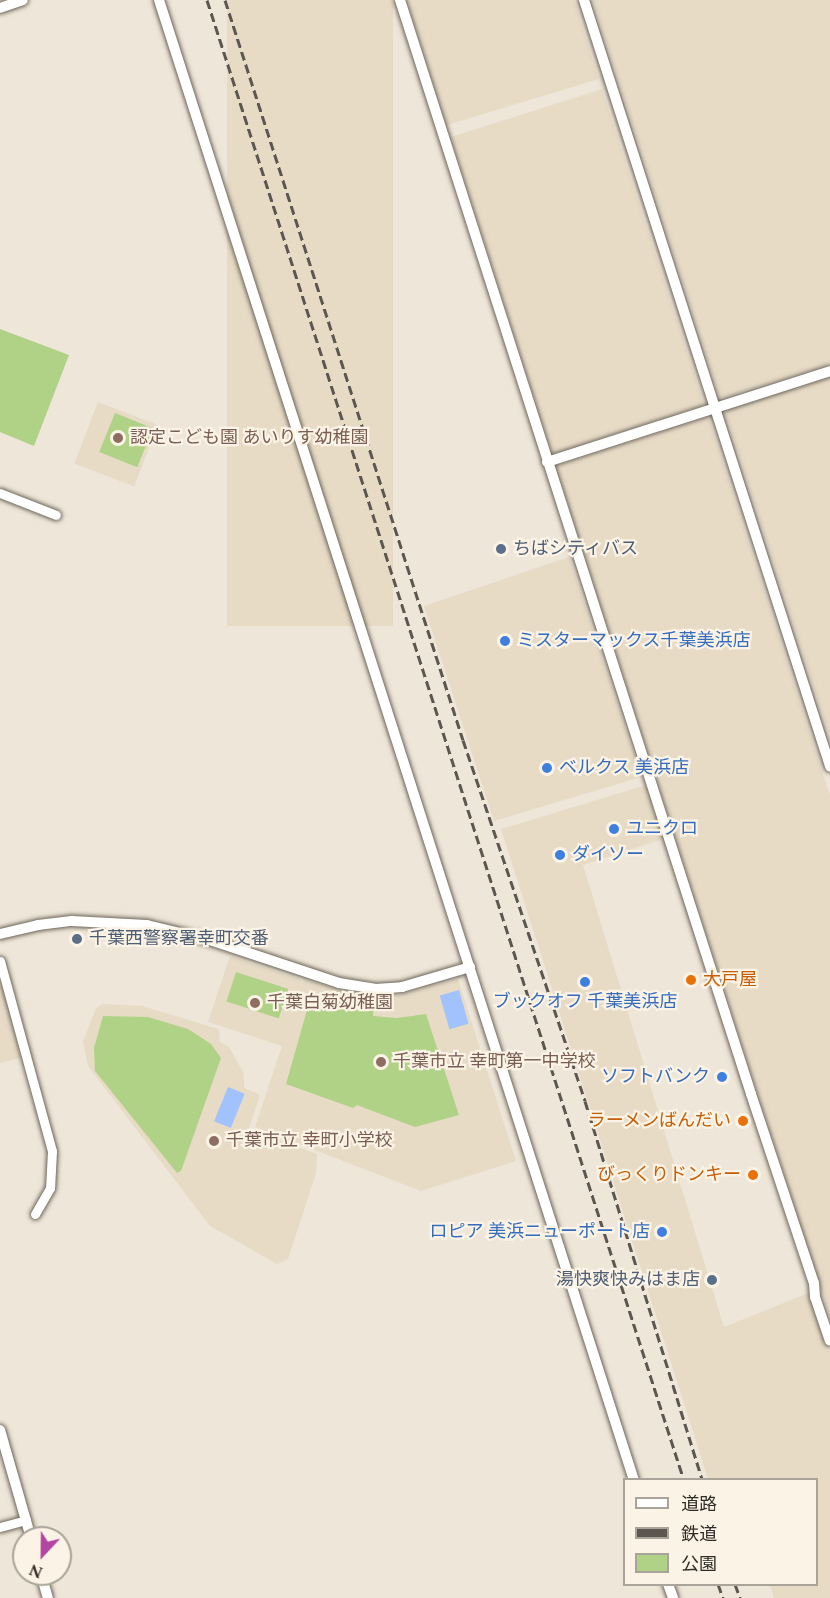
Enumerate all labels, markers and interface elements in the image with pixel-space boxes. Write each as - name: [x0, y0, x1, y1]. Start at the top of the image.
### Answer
- place label: 認定こども園 あいりす幼稚園: [130, 427, 368, 449]
- marker: 認定こども園 あいりす幼稚園: [111, 431, 125, 445]
- place label: ちばシティバス: [513, 538, 639, 560]
- marker: ちばシティバス: [494, 542, 508, 556]
- place label: ミスターマックス千葉美浜店: [517, 630, 751, 652]
- marker: ミスターマックス千葉美浜店: [498, 634, 512, 648]
- place label: ベルクス 美浜店: [559, 757, 689, 779]
- marker: ベルクス 美浜店: [540, 761, 554, 775]
- place label: ユニクロ: [626, 818, 698, 840]
- marker: ユニクロ: [607, 822, 621, 836]
- place label: ダイソー: [572, 844, 644, 866]
- marker: ダイソー: [553, 848, 567, 862]
- place label: 千葉西警察署幸町交番: [89, 928, 269, 950]
- marker: 千葉西警察署幸町交番: [70, 932, 84, 946]
- place label: 大戸屋: [703, 969, 757, 991]
- marker: 大戸屋: [684, 973, 698, 987]
- marker: ブックオフ 千葉美浜店: [578, 975, 592, 989]
- place label: ブックオフ 千葉美浜店: [493, 991, 677, 1013]
- place label: 千葉白菊幼稚園: [267, 992, 393, 1014]
- marker: 千葉白菊幼稚園: [248, 996, 262, 1010]
- place label: 千葉市立 幸町第一中学校: [393, 1051, 595, 1073]
- marker: 千葉市立 幸町第一中学校: [374, 1055, 388, 1069]
- place label: ソフトバンク: [602, 1066, 710, 1088]
- marker: ソフトバンク: [715, 1070, 729, 1084]
- place label: ラーメンばんだい: [587, 1110, 731, 1132]
- marker: ラーメンばんだい: [736, 1114, 750, 1128]
- place label: 千葉市立 幸町小学校: [226, 1130, 392, 1152]
- marker: 千葉市立 幸町小学校: [207, 1134, 221, 1148]
- place label: びっくりドンキー: [597, 1164, 741, 1186]
- marker: びっくりドンキー: [746, 1168, 760, 1182]
- place label: ロピア 美浜ニューポート店: [430, 1221, 650, 1243]
- marker: ロピア 美浜ニューポート店: [655, 1225, 669, 1239]
- place label: 湯快爽快みはま店: [556, 1269, 700, 1291]
- marker: 湯快爽快みはま店: [705, 1273, 719, 1287]
- legend: [623, 1478, 818, 1586]
- text: 道路: [681, 1491, 717, 1518]
- text: 鉄道: [681, 1521, 717, 1548]
- north arrow: [12, 1526, 72, 1586]
- text: 公園: [681, 1551, 717, 1578]
- text: N: [25, 1557, 47, 1584]

